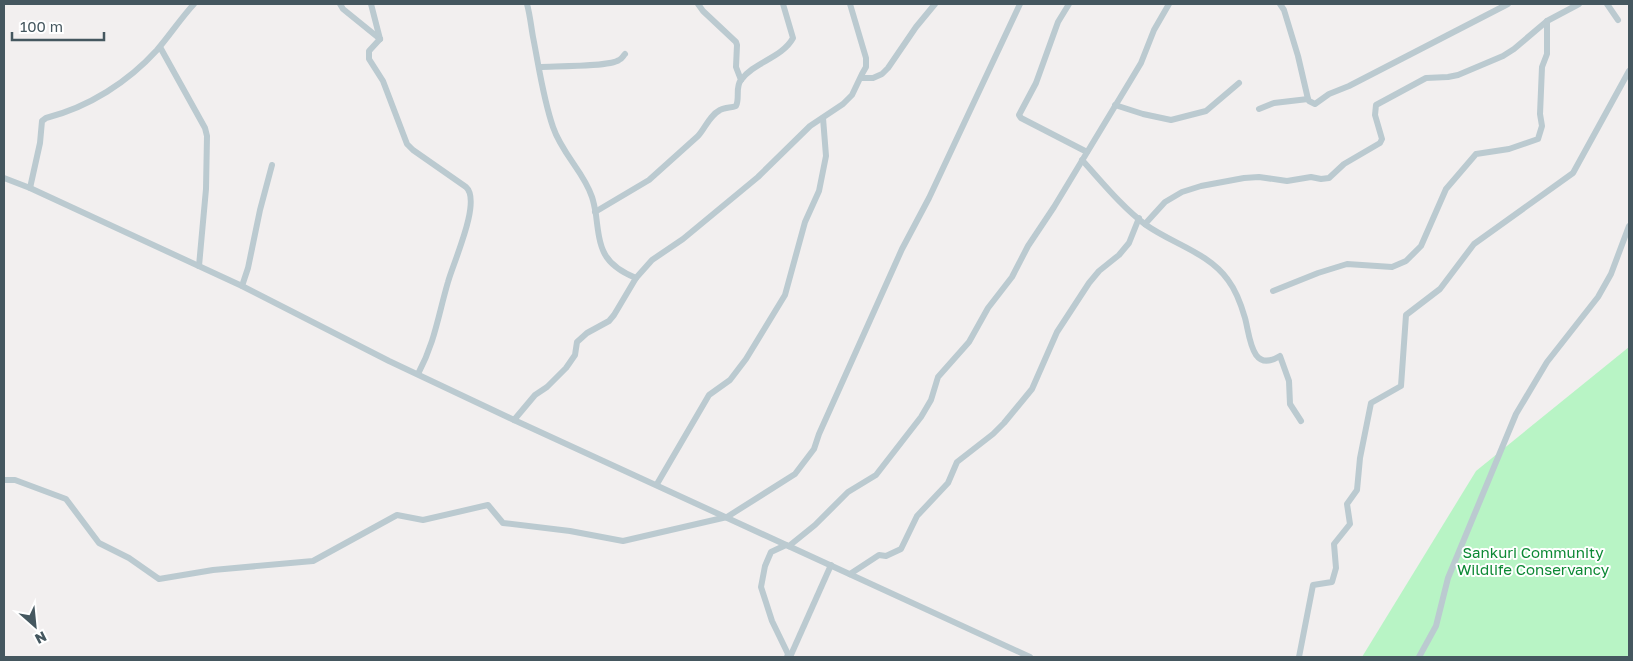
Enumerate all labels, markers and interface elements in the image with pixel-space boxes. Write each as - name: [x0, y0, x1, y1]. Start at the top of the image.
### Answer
- scale bar: [12, 10, 105, 42]
- text: 100 m: [20, 17, 63, 35]
- park label: Sankuri Community Wildlife Conservancy: [1457, 543, 1610, 578]
- north arrow: [10, 601, 60, 651]
- text: N: [33, 628, 50, 648]

